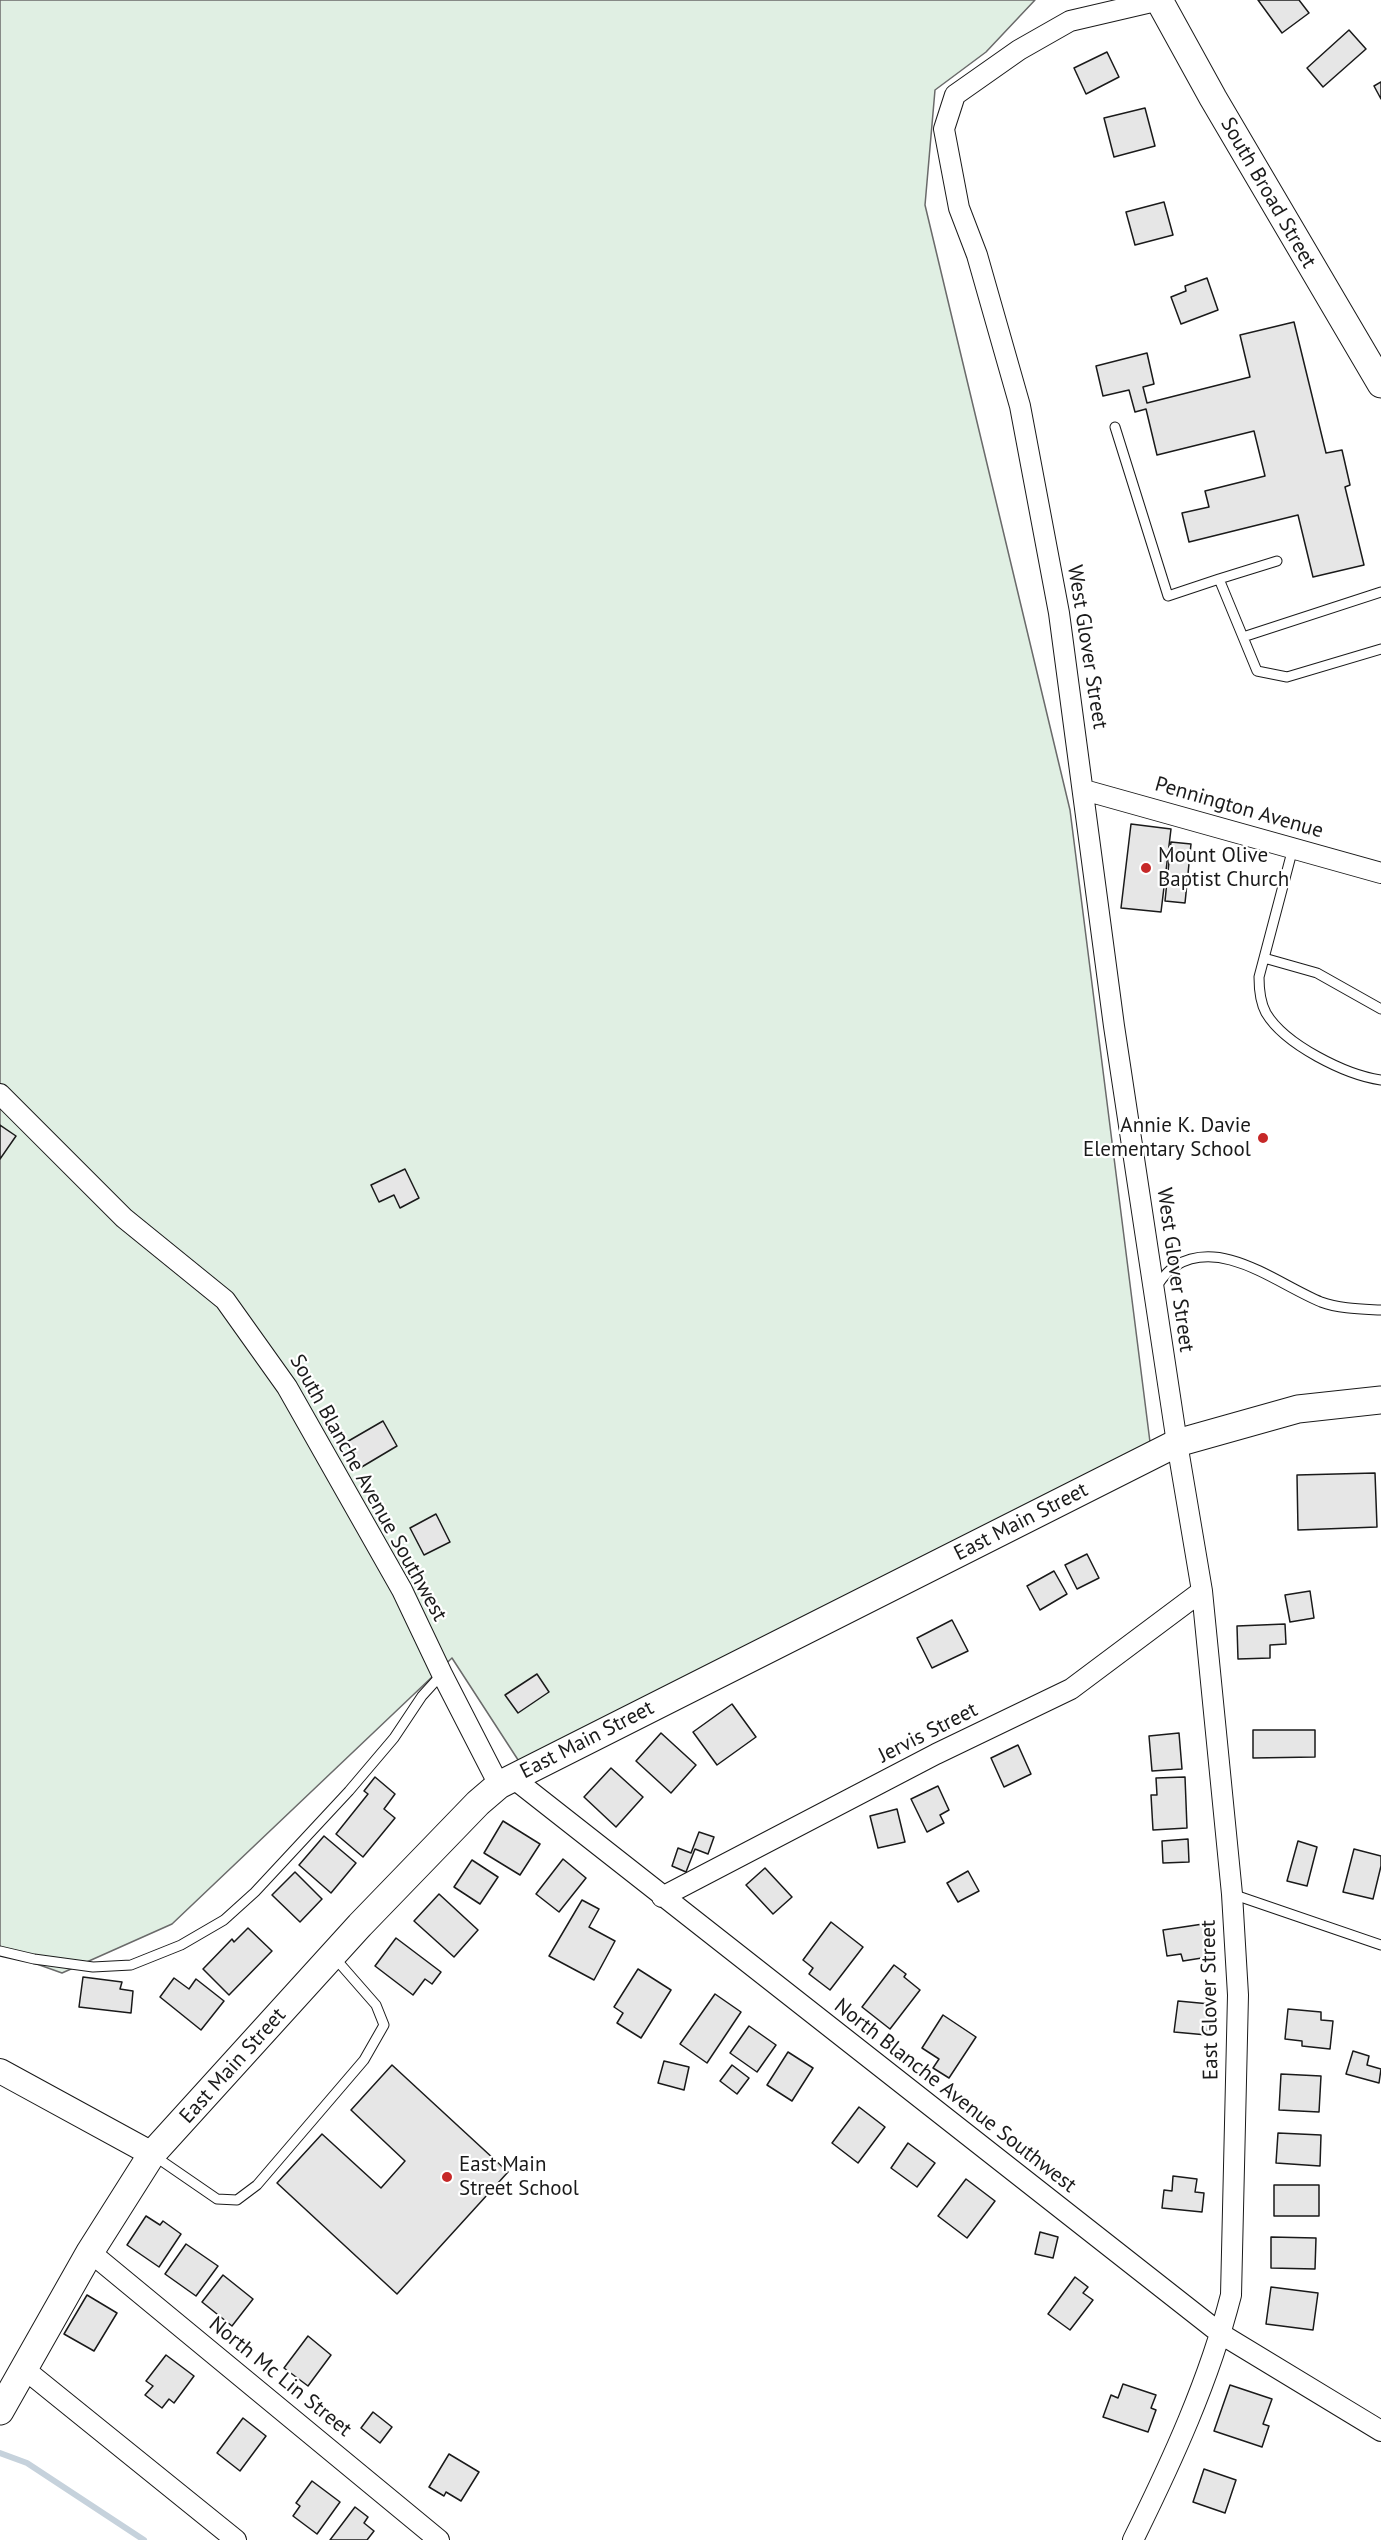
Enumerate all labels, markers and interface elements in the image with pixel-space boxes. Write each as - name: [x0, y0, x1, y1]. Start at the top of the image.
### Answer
- street label: South Broad Street: [1215, 113, 1321, 273]
- street label: West Glover Street: [1062, 563, 1112, 731]
- street label: Pennington Avenue: [1152, 772, 1326, 844]
- place label: Mount Olive Baptist Church: [1158, 843, 1289, 893]
- marker: Mount Olive Baptist Church: [1139, 861, 1153, 875]
- place label: Annie K. Davie Elementary School: [1083, 1113, 1251, 1163]
- marker: Annie K. Davie Elementary School: [1256, 1131, 1270, 1145]
- street label: West Glover Street: [1151, 1186, 1199, 1354]
- street label: South Blanche Avenue Southwest: [284, 1350, 452, 1626]
- street label: East Main Street: [950, 1477, 1092, 1567]
- street label: East Main Street: [516, 1695, 658, 1785]
- street label: Jervis Street: [874, 1697, 982, 1769]
- street label: East Glover Street: [1196, 1920, 1224, 2080]
- street label: North Blanche Avenue Southwest: [829, 1994, 1081, 2198]
- street label: East Main Street: [175, 2003, 291, 2129]
- place label: East Main Street School: [459, 2152, 579, 2202]
- marker: East Main Street School: [440, 2170, 454, 2184]
- street label: North Mc Lin Street: [204, 2312, 356, 2442]

